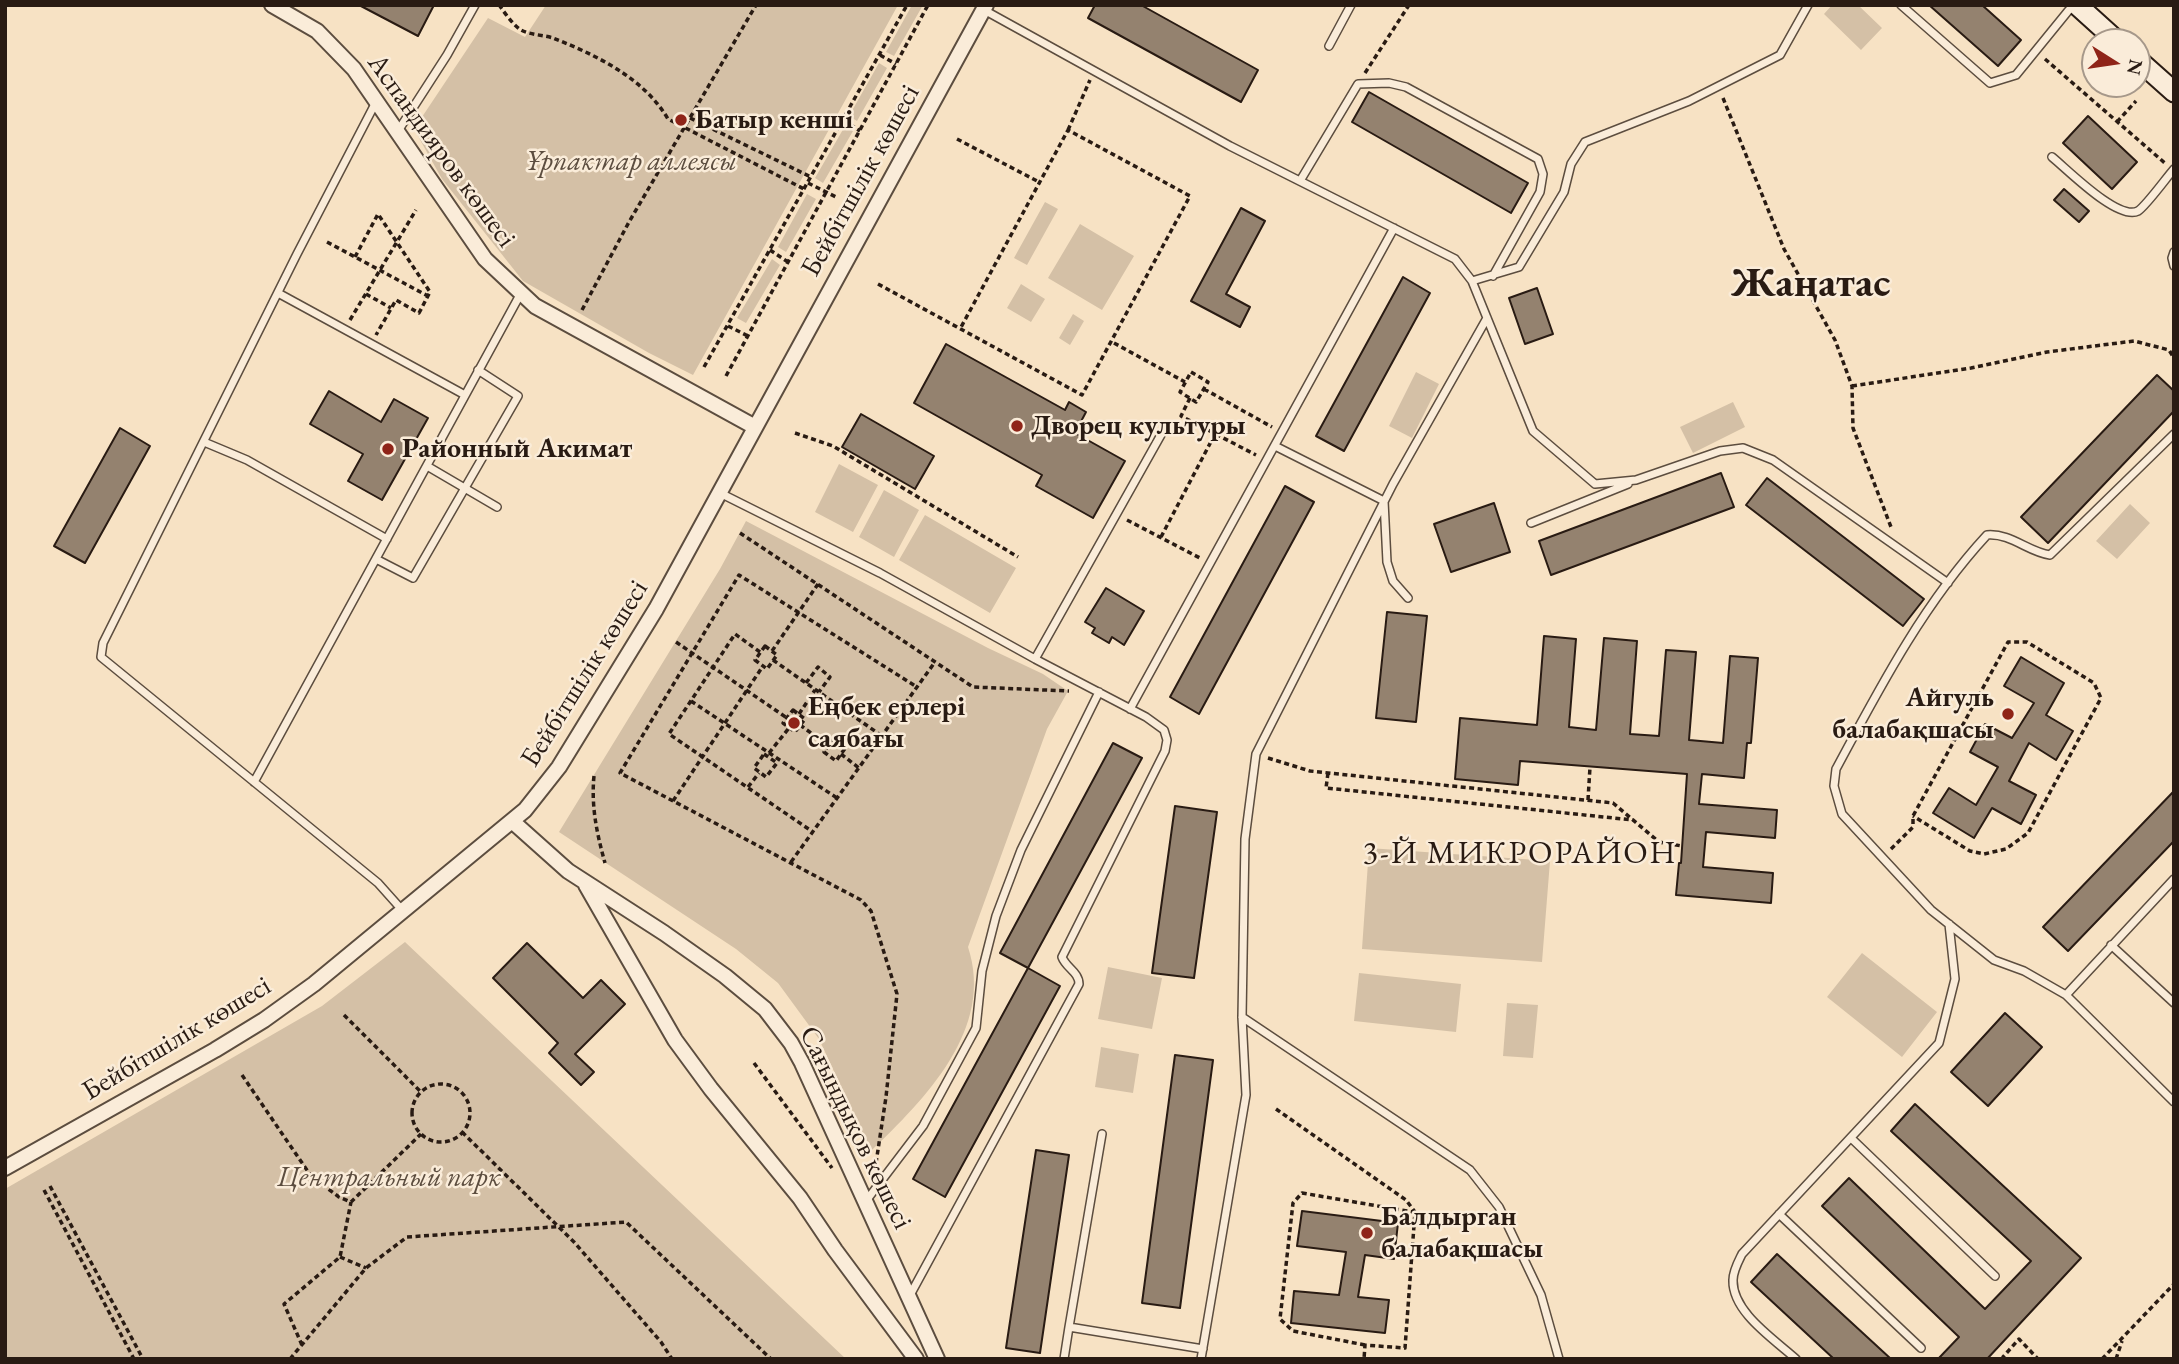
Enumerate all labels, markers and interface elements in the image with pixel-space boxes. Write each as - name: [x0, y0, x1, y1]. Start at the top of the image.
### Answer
- north arrow: [2081, 28, 2151, 98]
- street label: Аспандияров көшесі: [360, 48, 522, 254]
- text: N: [2121, 57, 2149, 77]
- street label: Бейбітшілік көшесі: [794, 79, 928, 283]
- place label: Батыр кенші: [695, 103, 853, 137]
- marker: Батыр кенші: [673, 112, 689, 128]
- park label: Ұрпактар аллеясы: [525, 145, 737, 179]
- district label: Жаңатас: [1731, 260, 1891, 310]
- place label: Дворец культуры: [1031, 409, 1246, 443]
- marker: Дворец культуры: [1009, 418, 1025, 434]
- place label: Районный Акимат: [402, 432, 632, 466]
- marker: Районный Акимат: [380, 441, 396, 457]
- street label: Бейбітшілік көшесі: [514, 574, 656, 774]
- place label: Айгуль балабақшасы: [1832, 681, 1994, 747]
- place label: Еңбек ерлері саябағы: [808, 690, 965, 756]
- marker: Айгуль балабақшасы: [2000, 706, 2016, 722]
- marker: Еңбек ерлері саябағы: [786, 715, 802, 731]
- district label: 3-Й МИКРОРАЙОН: [1364, 835, 1676, 873]
- street label: Бейбітшілік көшесі: [77, 969, 277, 1109]
- street label: Сағындықов көшесі: [791, 1021, 919, 1235]
- park label: Центральный парк: [277, 1161, 501, 1195]
- place label: Балдырган балабақшасы: [1381, 1200, 1543, 1266]
- marker: Балдырган балабақшасы: [1359, 1225, 1375, 1241]

